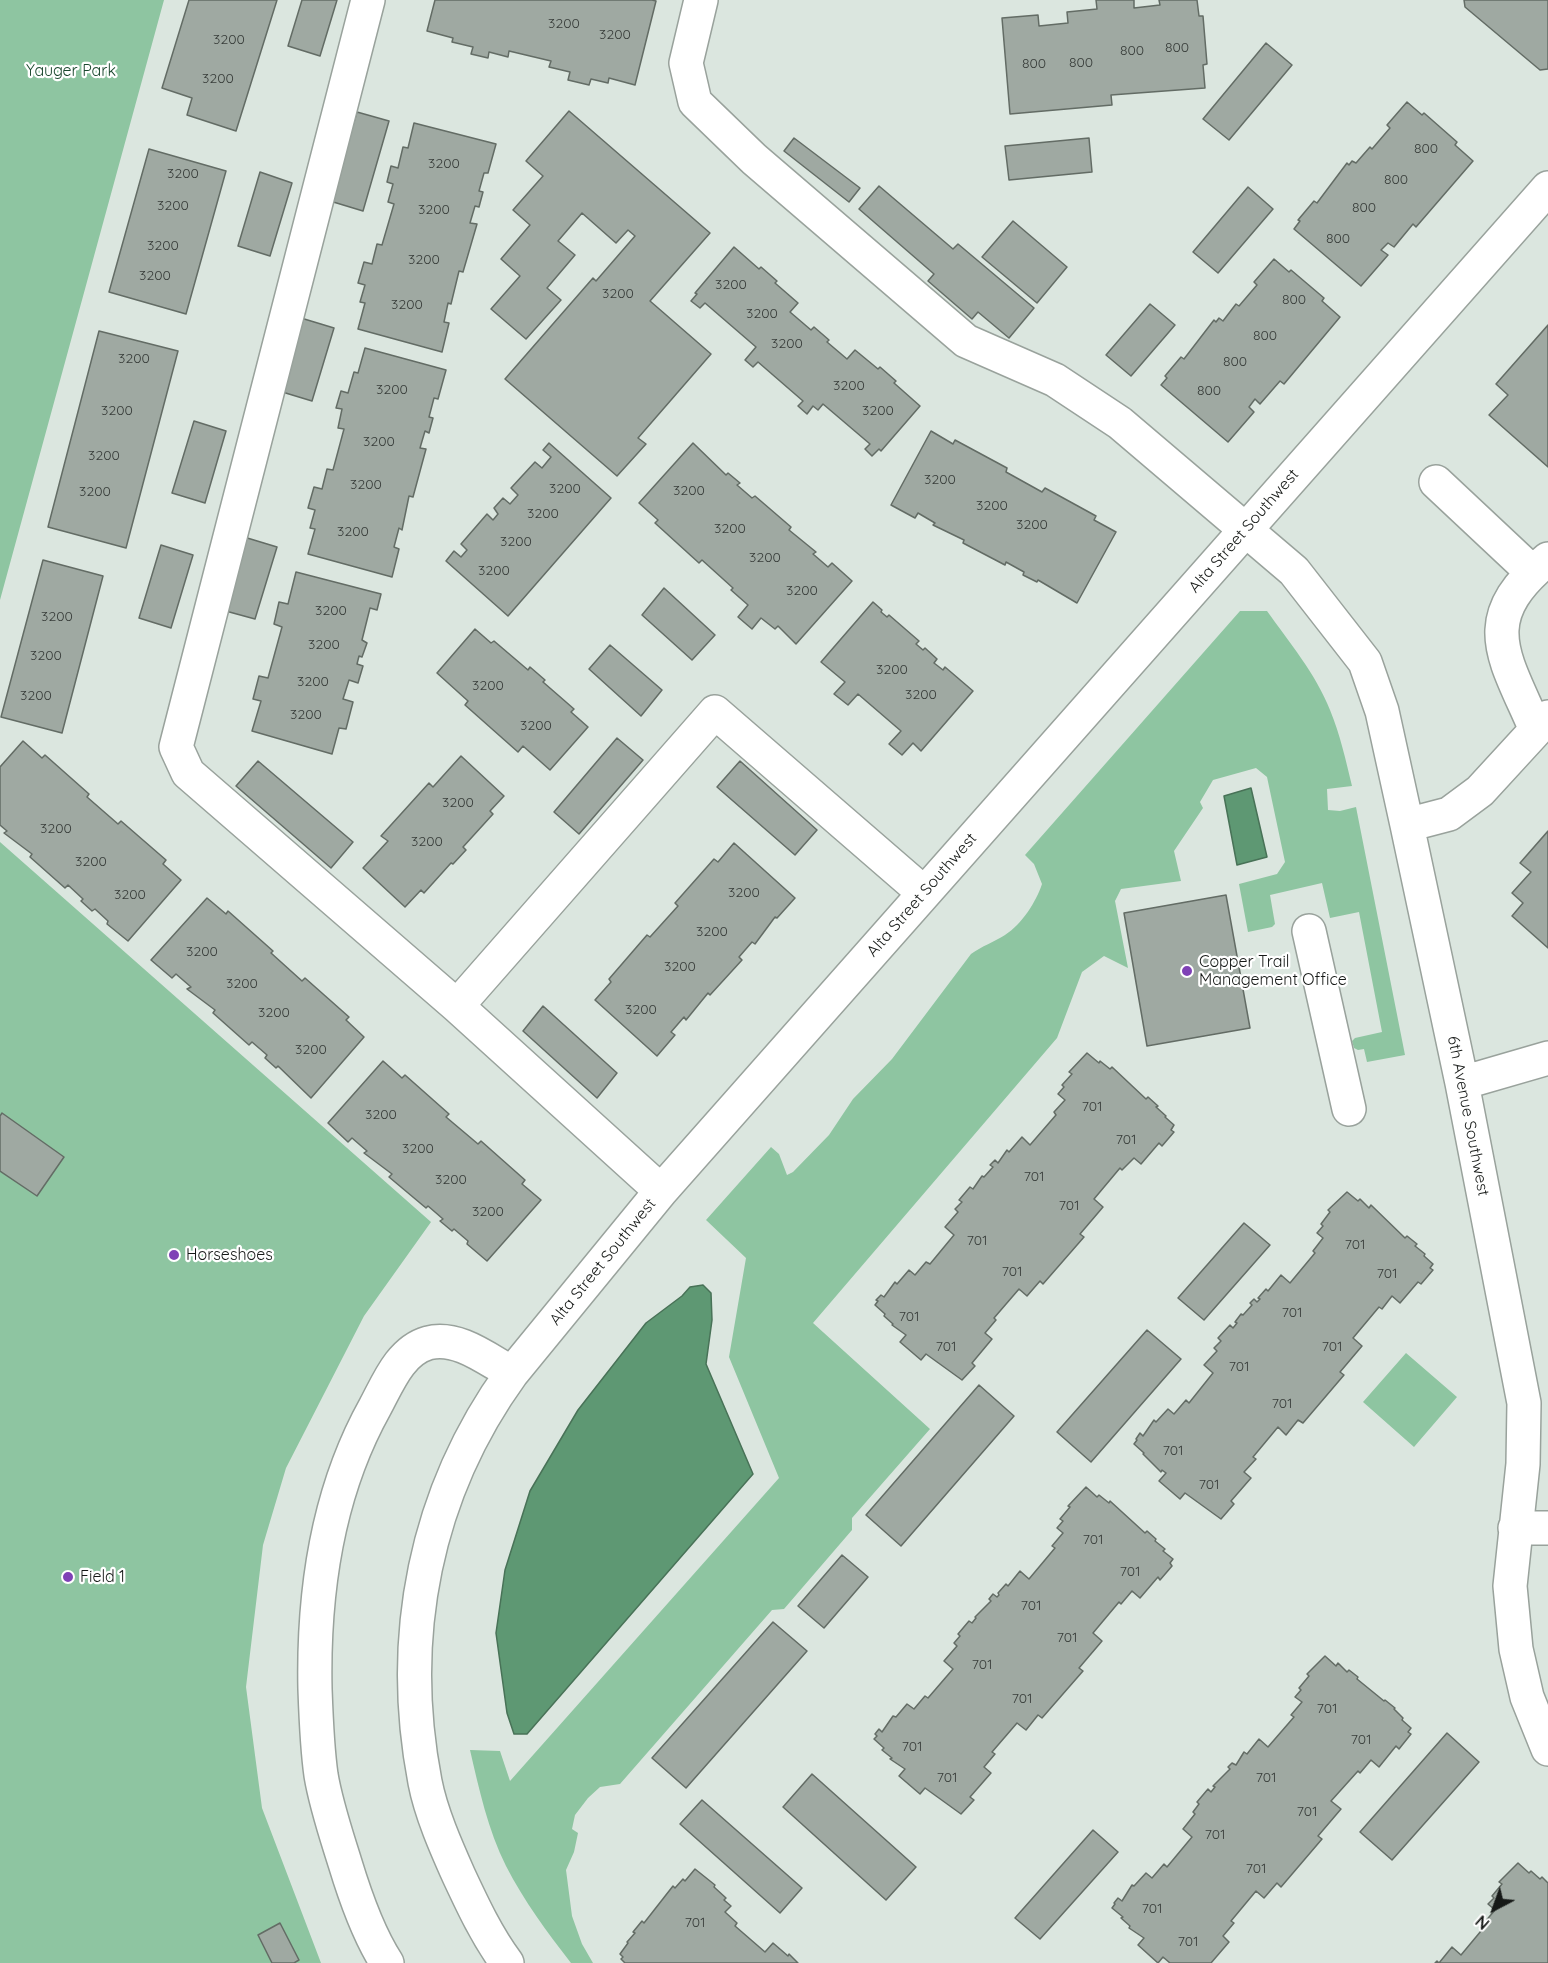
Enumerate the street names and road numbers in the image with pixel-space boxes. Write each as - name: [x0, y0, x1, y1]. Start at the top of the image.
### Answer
- street label: Alta Street Southwest: [1185, 465, 1303, 597]
- street label: Alta Street Southwest: [863, 829, 981, 961]
- street label: 6th Avenue Southwest: [1443, 1034, 1493, 1198]
- street label: Alta Street Southwest: [546, 1195, 660, 1329]

